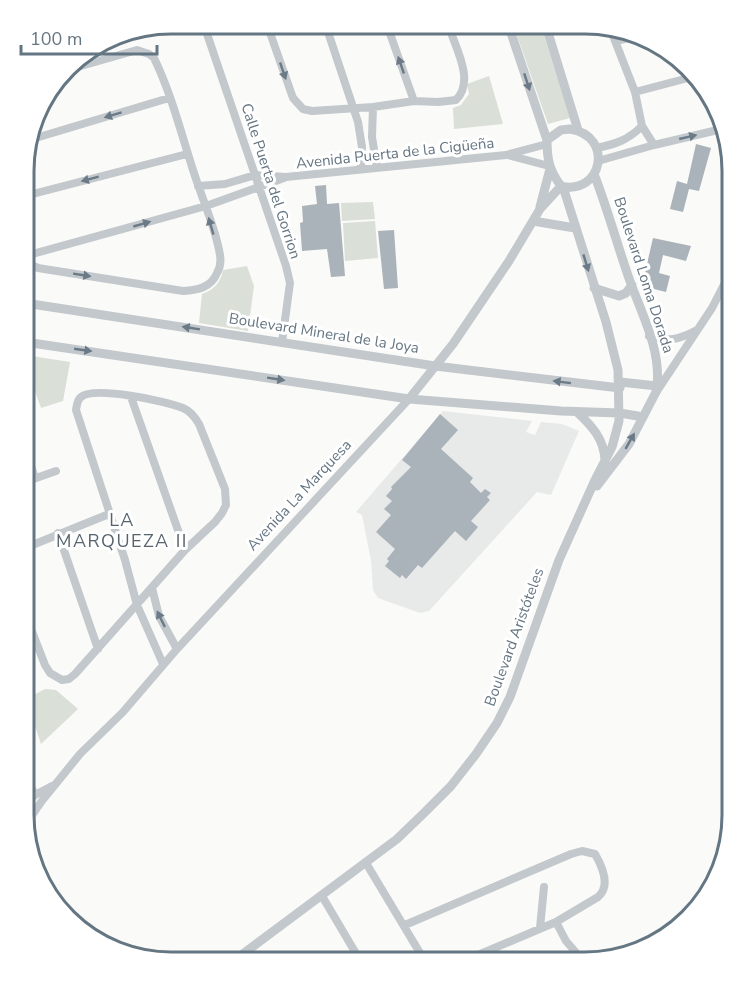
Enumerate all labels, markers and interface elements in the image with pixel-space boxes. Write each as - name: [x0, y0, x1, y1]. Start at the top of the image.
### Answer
- scale bar: [21, 18, 158, 56]
- text: 100 m: [30, 27, 82, 51]
- one-way arrow: [395, 56, 405, 74]
- one-way arrow: [279, 62, 289, 80]
- one-way arrow: [523, 73, 532, 91]
- street label: Calle Puerta del Gorrion: [236, 101, 306, 261]
- one-way arrow: [104, 111, 122, 120]
- one-way arrow: [679, 131, 697, 141]
- street label: Avenida Puerta de la Cigüeña: [295, 133, 495, 173]
- one-way arrow: [81, 175, 99, 184]
- street label: Boulevard Loma Dorada: [609, 194, 679, 356]
- one-way arrow: [206, 217, 215, 235]
- one-way arrow: [133, 219, 151, 228]
- one-way arrow: [582, 254, 591, 272]
- one-way arrow: [72, 271, 91, 280]
- street label: Boulevard Mineral de la Joya: [227, 308, 421, 358]
- one-way arrow: [181, 324, 200, 333]
- one-way arrow: [74, 345, 93, 355]
- one-way arrow: [266, 375, 285, 384]
- one-way arrow: [552, 377, 571, 386]
- one-way arrow: [624, 433, 635, 449]
- street label: Avenida La Marquesa: [242, 435, 356, 555]
- district label: LA MARQUEZA II: [56, 508, 188, 553]
- street label: Boulevard Aristóteles: [480, 565, 548, 709]
- one-way arrow: [157, 611, 166, 628]

